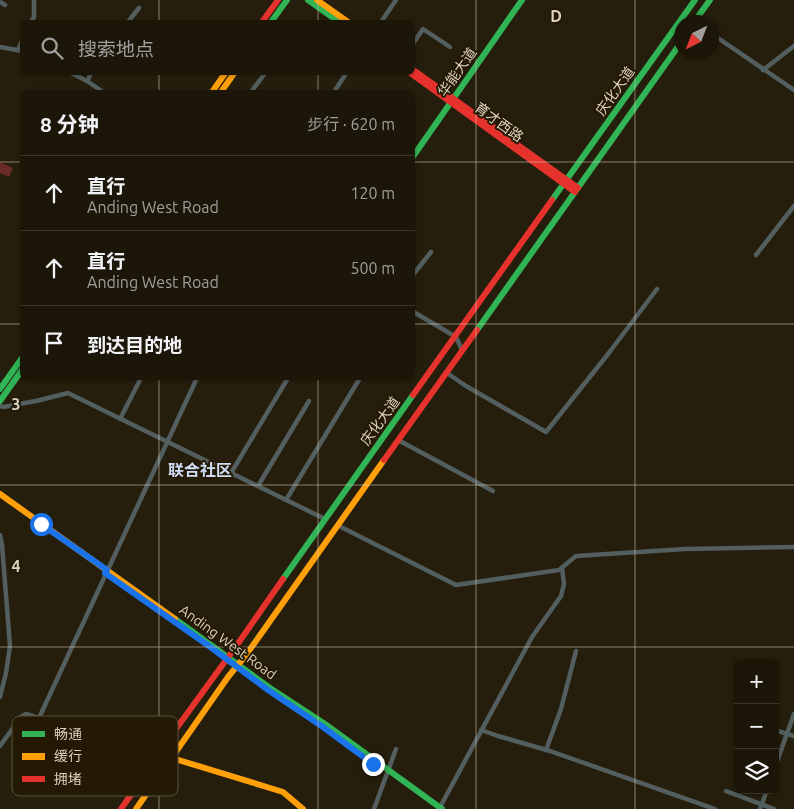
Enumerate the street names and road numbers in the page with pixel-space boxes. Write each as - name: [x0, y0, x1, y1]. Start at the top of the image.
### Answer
- street label: 华能大道: [434, 44, 480, 100]
- street label: 庆化大道: [592, 63, 638, 119]
- street label: 育才西路: [472, 99, 526, 145]
- street label: 庆化大道: [357, 394, 403, 448]
- street label: Anding West Road: [177, 602, 279, 682]

